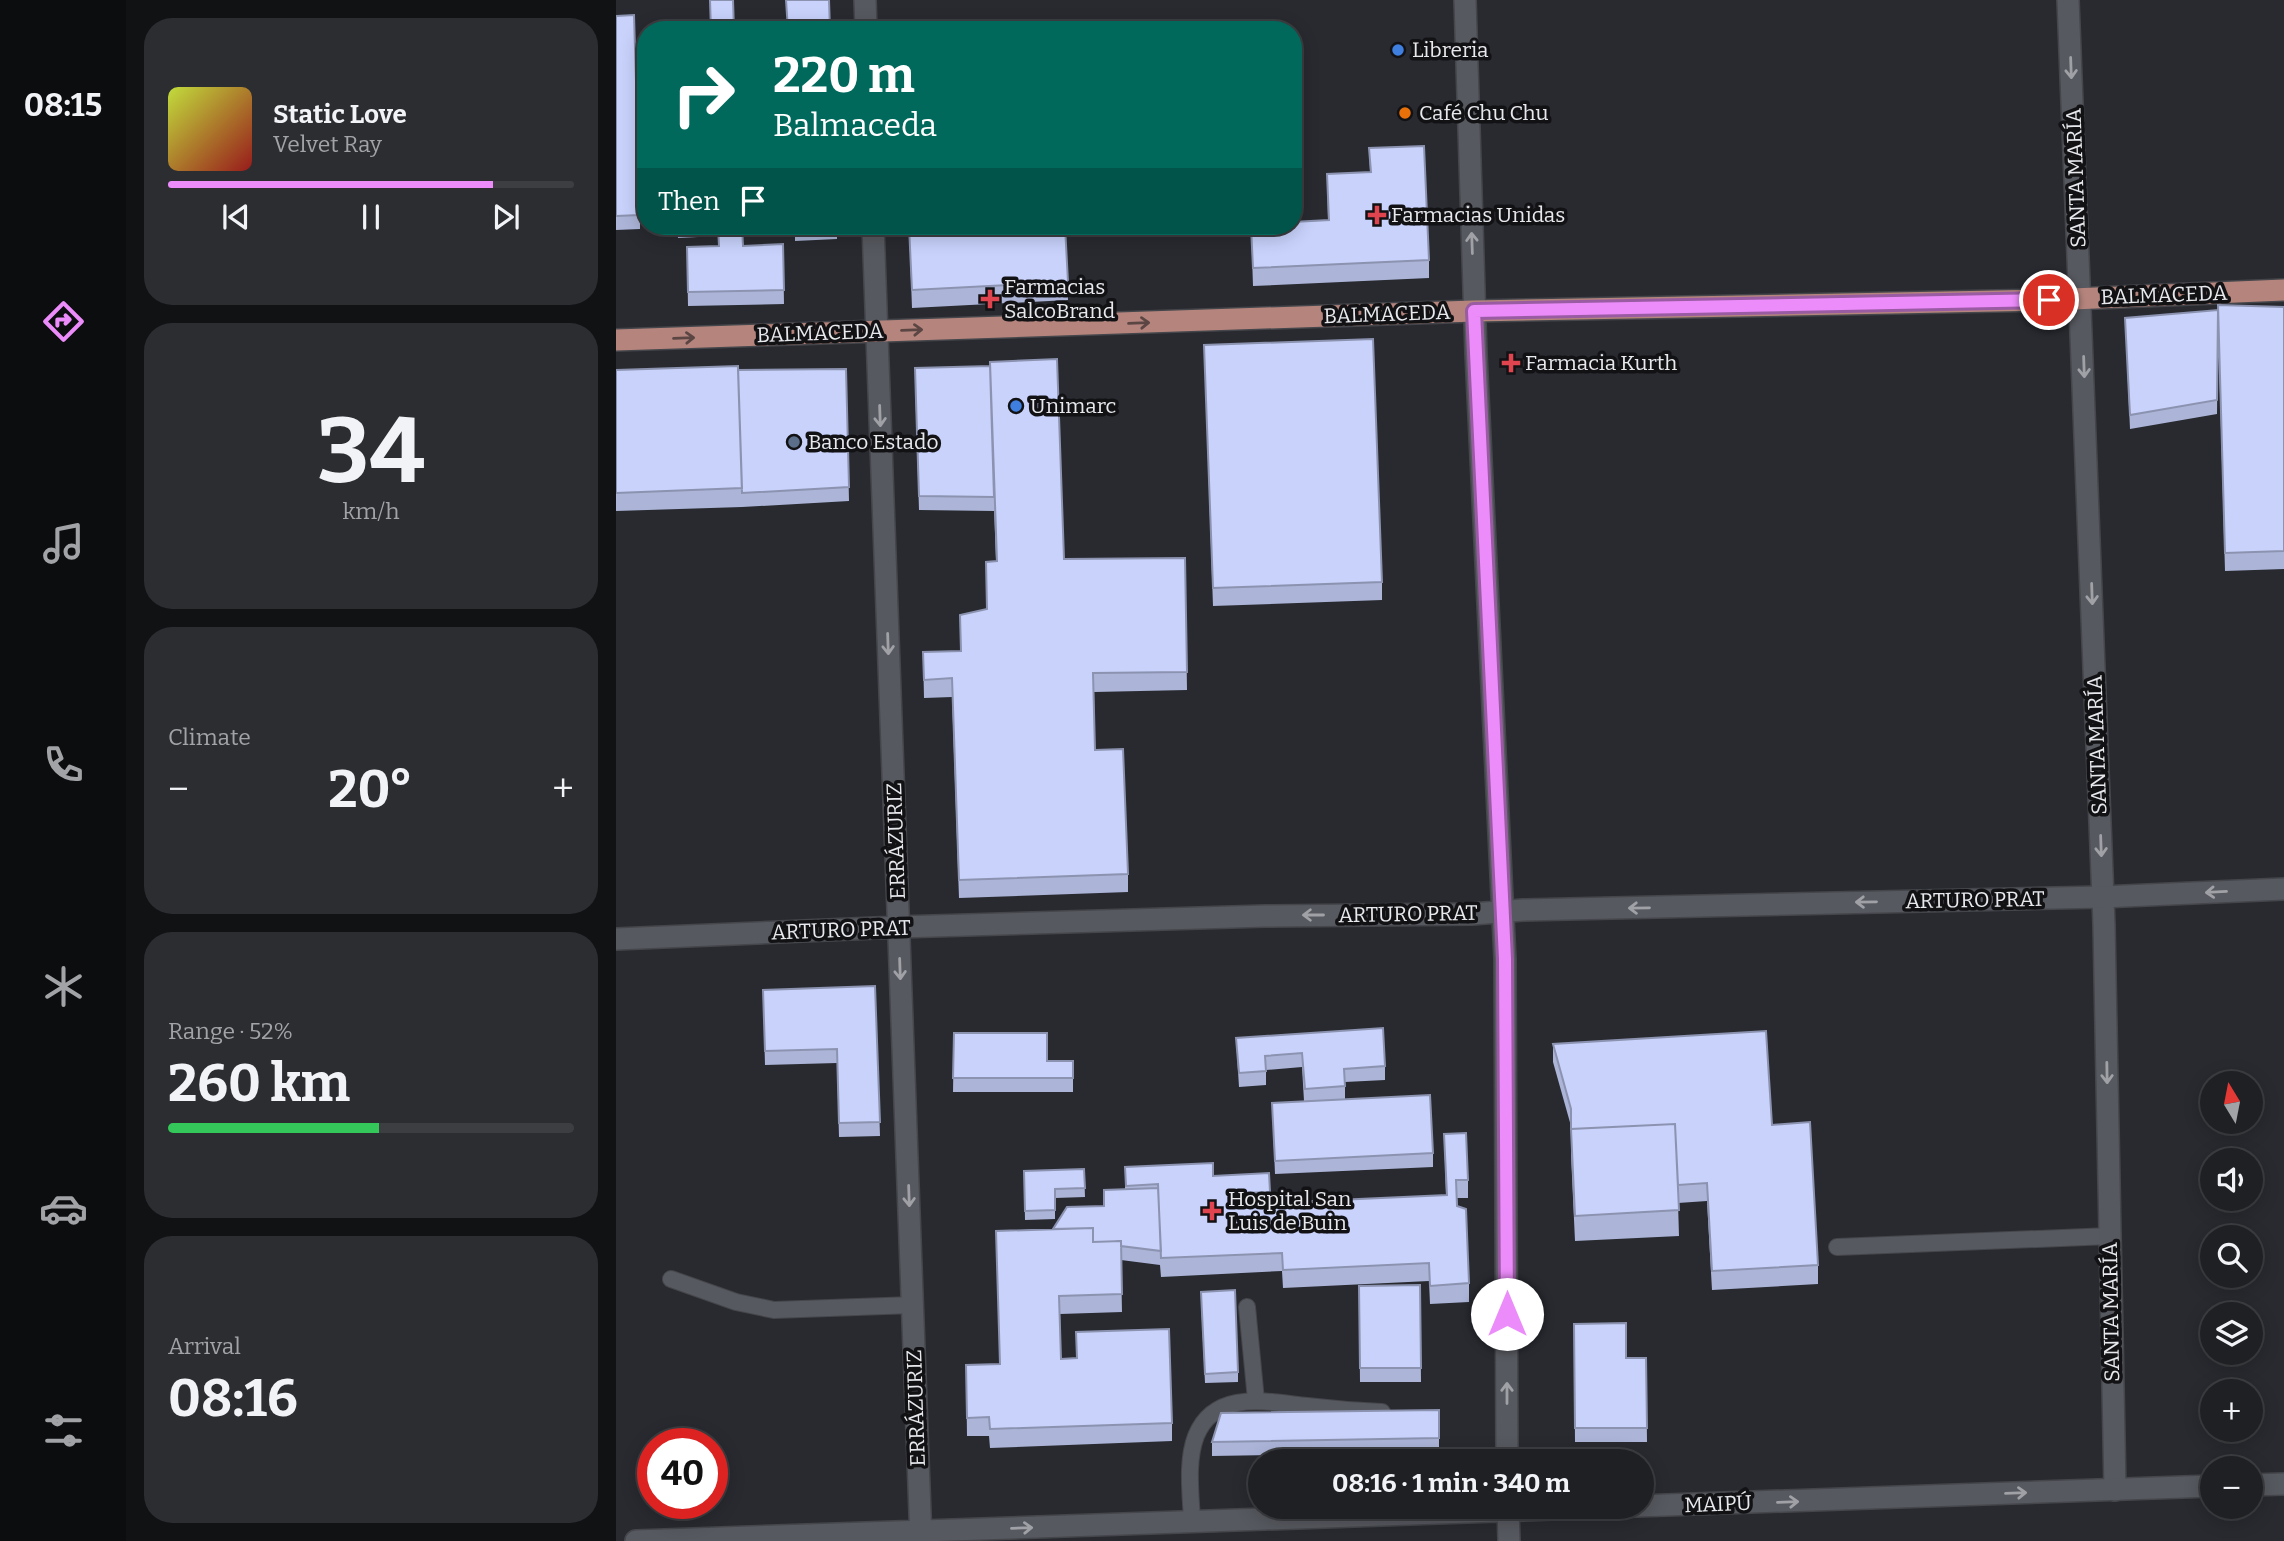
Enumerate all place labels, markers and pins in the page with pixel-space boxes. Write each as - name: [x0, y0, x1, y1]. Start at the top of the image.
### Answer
- place label: Libreria: [1412, 37, 1489, 63]
- marker: Libreria: [1390, 42, 1406, 58]
- place label: Café Chu Chu: [1419, 100, 1549, 126]
- marker: Café Chu Chu: [1397, 105, 1413, 121]
- place label: Farmacias Unidas: [1391, 202, 1565, 228]
- marker: Farmacias Unidas: [1369, 207, 1385, 223]
- pin: [2019, 270, 2079, 330]
- place label: Farmacias SalcoBrand: [1004, 274, 1115, 324]
- marker: Farmacias SalcoBrand: [982, 291, 998, 307]
- place label: Farmacia Kurth: [1525, 350, 1677, 376]
- marker: Farmacia Kurth: [1503, 355, 1519, 371]
- place label: Unimarc: [1030, 393, 1117, 419]
- marker: Unimarc: [1008, 398, 1024, 414]
- place label: Banco Estado: [808, 429, 939, 455]
- marker: Banco Estado: [786, 434, 802, 450]
- place label: Hospital San Luis de Buin: [1228, 1186, 1351, 1236]
- marker: Hospital San Luis de Buin: [1202, 1201, 1222, 1221]

